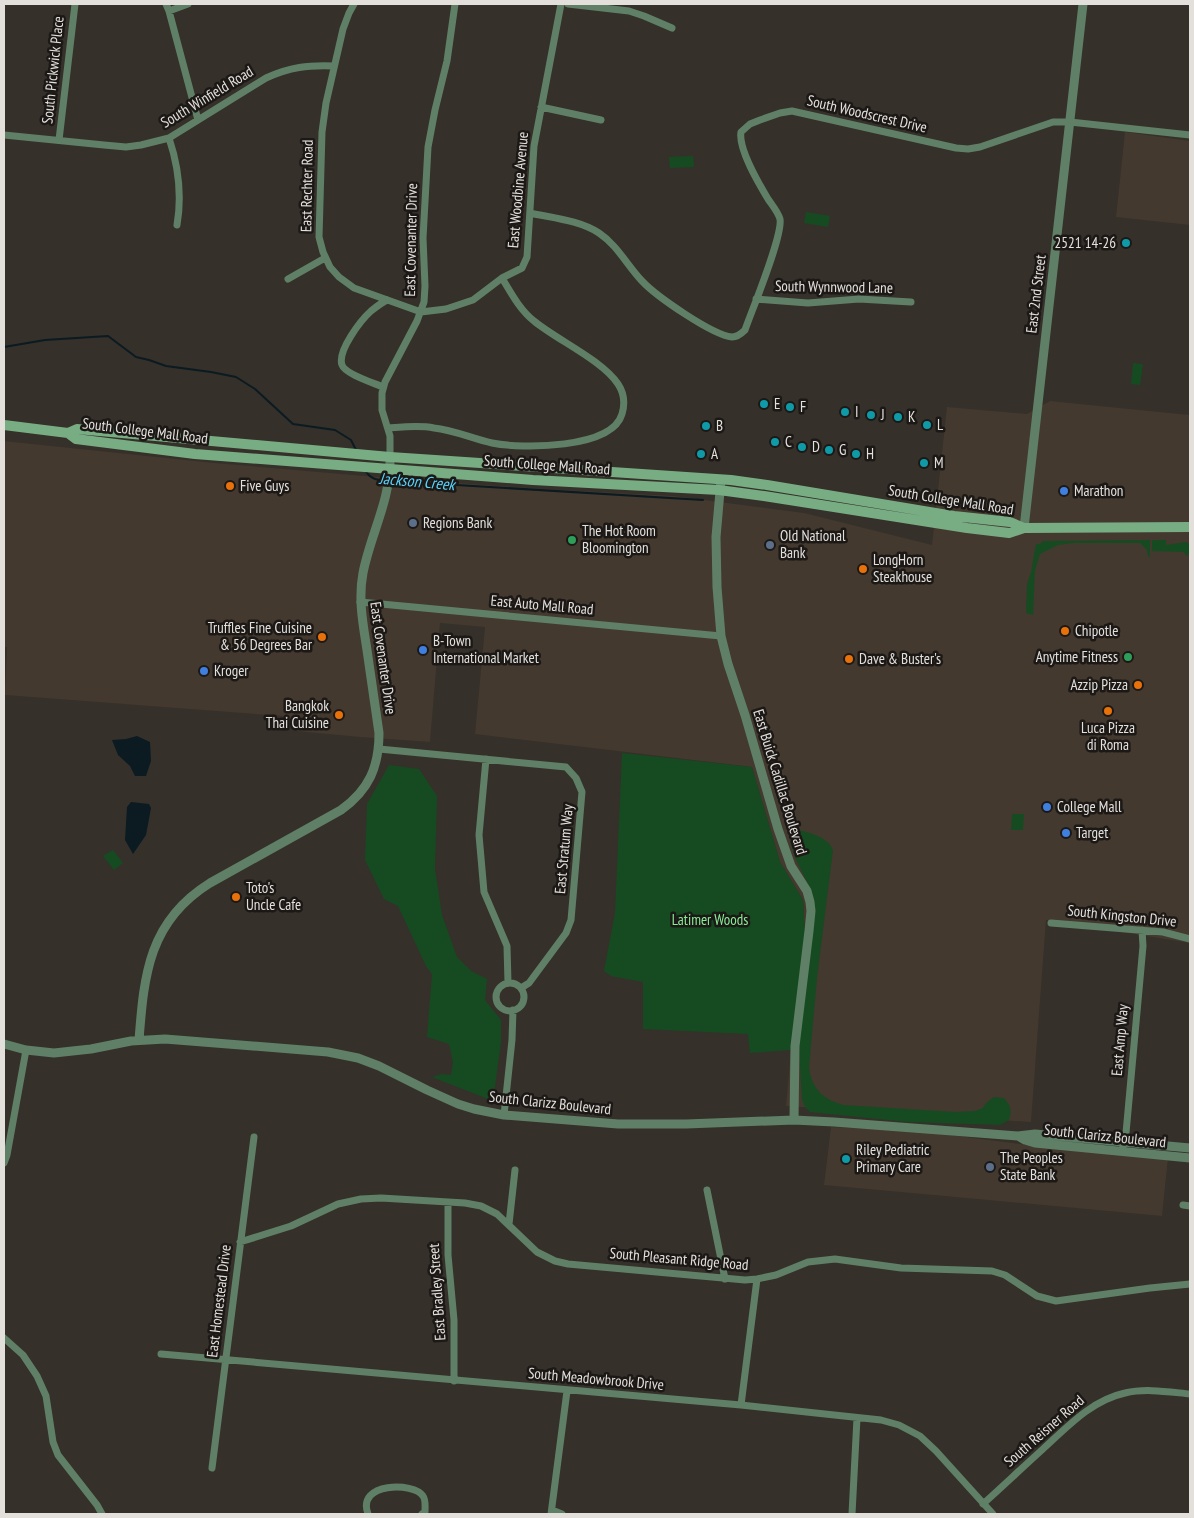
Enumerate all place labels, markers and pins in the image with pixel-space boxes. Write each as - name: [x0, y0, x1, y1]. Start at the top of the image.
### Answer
- place label: 2521 14-26: [1054, 233, 1116, 252]
- marker: 2521 14-26: [1120, 237, 1132, 249]
- place label: E: [774, 394, 780, 413]
- place label: F: [800, 397, 806, 416]
- marker: E: [758, 398, 770, 410]
- marker: F: [784, 401, 796, 413]
- place label: I: [855, 402, 859, 421]
- place label: J: [880, 405, 885, 424]
- marker: I: [839, 406, 851, 418]
- place label: K: [908, 407, 916, 426]
- marker: J: [865, 409, 877, 421]
- marker: K: [892, 411, 904, 423]
- place label: L: [937, 415, 944, 434]
- place label: B: [716, 416, 723, 435]
- marker: L: [921, 419, 933, 431]
- marker: B: [700, 420, 712, 432]
- place label: C: [785, 432, 792, 451]
- marker: C: [769, 436, 781, 448]
- place label: D: [812, 437, 820, 456]
- place label: G: [839, 440, 846, 459]
- marker: D: [796, 441, 808, 453]
- place label: A: [711, 444, 719, 463]
- marker: G: [823, 444, 835, 456]
- place label: H: [866, 444, 874, 463]
- marker: A: [695, 448, 707, 460]
- marker: H: [850, 448, 862, 460]
- place label: M: [934, 453, 944, 472]
- marker: M: [918, 457, 930, 469]
- place label: Five Guys: [240, 476, 289, 495]
- marker: Five Guys: [224, 480, 236, 492]
- place label: Marathon: [1074, 481, 1123, 500]
- marker: Marathon: [1058, 485, 1070, 497]
- place label: Regions Bank: [423, 513, 492, 532]
- marker: Regions Bank: [407, 517, 419, 529]
- place label: The Hot Room Bloomington: [582, 521, 656, 557]
- place label: Old National Bank: [780, 526, 846, 562]
- marker: The Hot Room Bloomington: [566, 534, 578, 546]
- marker: Old National Bank: [764, 539, 776, 551]
- place label: LongHorn Steakhouse: [873, 550, 932, 586]
- marker: LongHorn Steakhouse: [857, 563, 869, 575]
- place label: Truffles Fine Cuisine & 56 Degrees Bar: [208, 618, 313, 654]
- place label: Chipotle: [1075, 621, 1119, 640]
- marker: Chipotle: [1059, 625, 1071, 637]
- marker: Truffles Fine Cuisine & 56 Degrees Bar: [316, 631, 328, 643]
- place label: B-Town International Market: [433, 631, 539, 667]
- marker: B-Town International Market: [417, 644, 429, 656]
- place label: Anytime Fitness: [1036, 647, 1118, 666]
- place label: Dave & Buster's: [859, 649, 941, 668]
- marker: Anytime Fitness: [1122, 651, 1134, 663]
- marker: Dave & Buster's: [843, 653, 855, 665]
- place label: Kroger: [214, 661, 249, 680]
- marker: Kroger: [198, 665, 210, 677]
- place label: Azzip Pizza: [1071, 675, 1128, 694]
- marker: Azzip Pizza: [1132, 679, 1144, 691]
- place label: Bangkok Thai Cuisine: [266, 696, 329, 732]
- marker: Luca Pizza di Roma: [1102, 705, 1114, 717]
- marker: Bangkok Thai Cuisine: [333, 709, 345, 721]
- place label: Luca Pizza di Roma: [1081, 718, 1135, 754]
- place label: College Mall: [1057, 797, 1122, 816]
- marker: College Mall: [1041, 801, 1053, 813]
- place label: Target: [1076, 823, 1108, 842]
- marker: Target: [1060, 827, 1072, 839]
- place label: Toto's Uncle Cafe: [246, 878, 301, 914]
- marker: Toto's Uncle Cafe: [230, 891, 242, 903]
- place label: Riley Pediatric Primary Care: [856, 1140, 930, 1176]
- place label: The Peoples State Bank: [1000, 1148, 1063, 1184]
- marker: Riley Pediatric Primary Care: [840, 1153, 852, 1165]
- marker: The Peoples State Bank: [984, 1161, 996, 1173]

